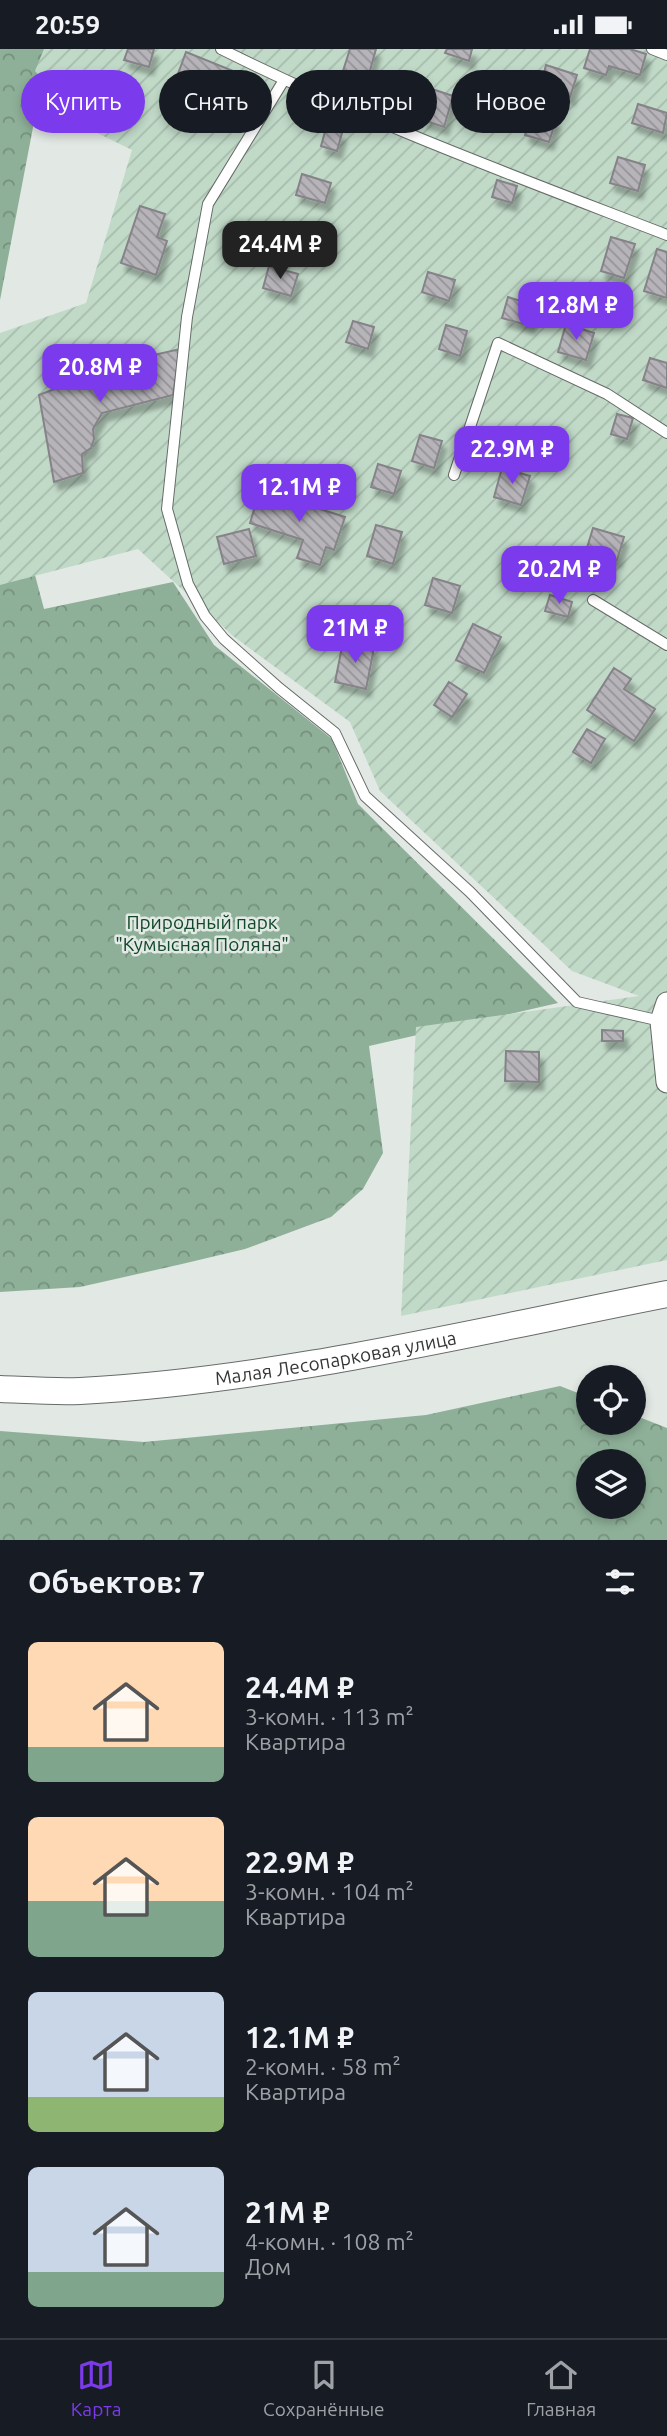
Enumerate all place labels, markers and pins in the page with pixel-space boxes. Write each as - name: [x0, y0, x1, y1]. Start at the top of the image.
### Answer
- pin: 24.4M ₽: [215, 222, 345, 281]
- pin: 12.8M ₽: [511, 282, 641, 342]
- pin: 20.8M ₽: [35, 345, 165, 404]
- pin: 22.9M ₽: [447, 427, 577, 486]
- pin: 12.1M ₽: [234, 465, 364, 524]
- pin: 20.2M ₽: [494, 547, 624, 606]
- pin: 21M ₽: [306, 605, 404, 665]

